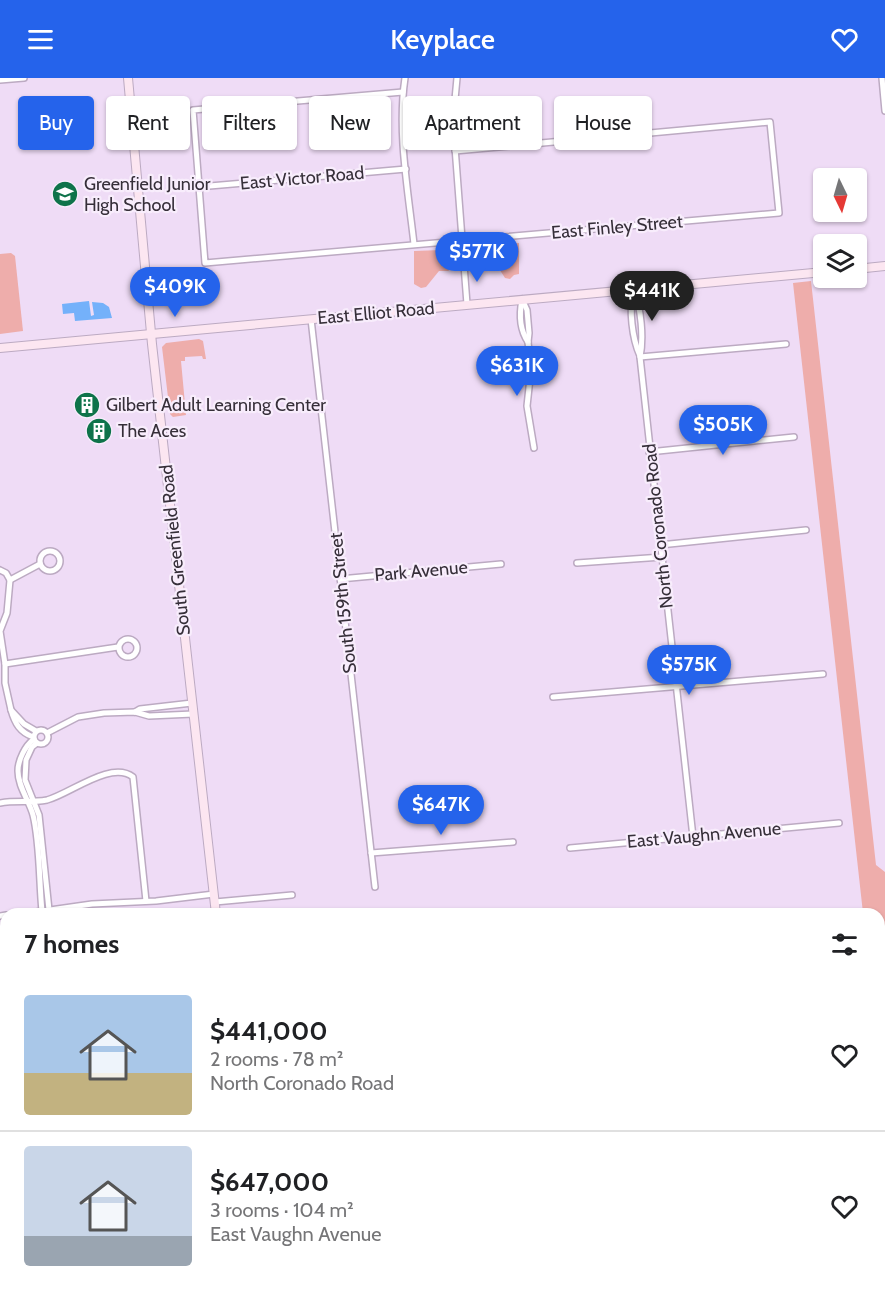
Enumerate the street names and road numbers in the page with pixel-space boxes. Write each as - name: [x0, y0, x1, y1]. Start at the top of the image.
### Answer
- street label: East Victor Road: [239, 162, 365, 194]
- street label: East Finley Street: [550, 210, 684, 244]
- street label: East Elliot Road: [317, 297, 435, 329]
- street label: North Coronado Road: [638, 442, 678, 610]
- street label: South Greenfield Road: [155, 463, 195, 637]
- street label: South 159th Street: [325, 531, 361, 675]
- street label: Park Avenue: [373, 556, 469, 586]
- street label: East Vaughn Avenue: [626, 817, 782, 853]

